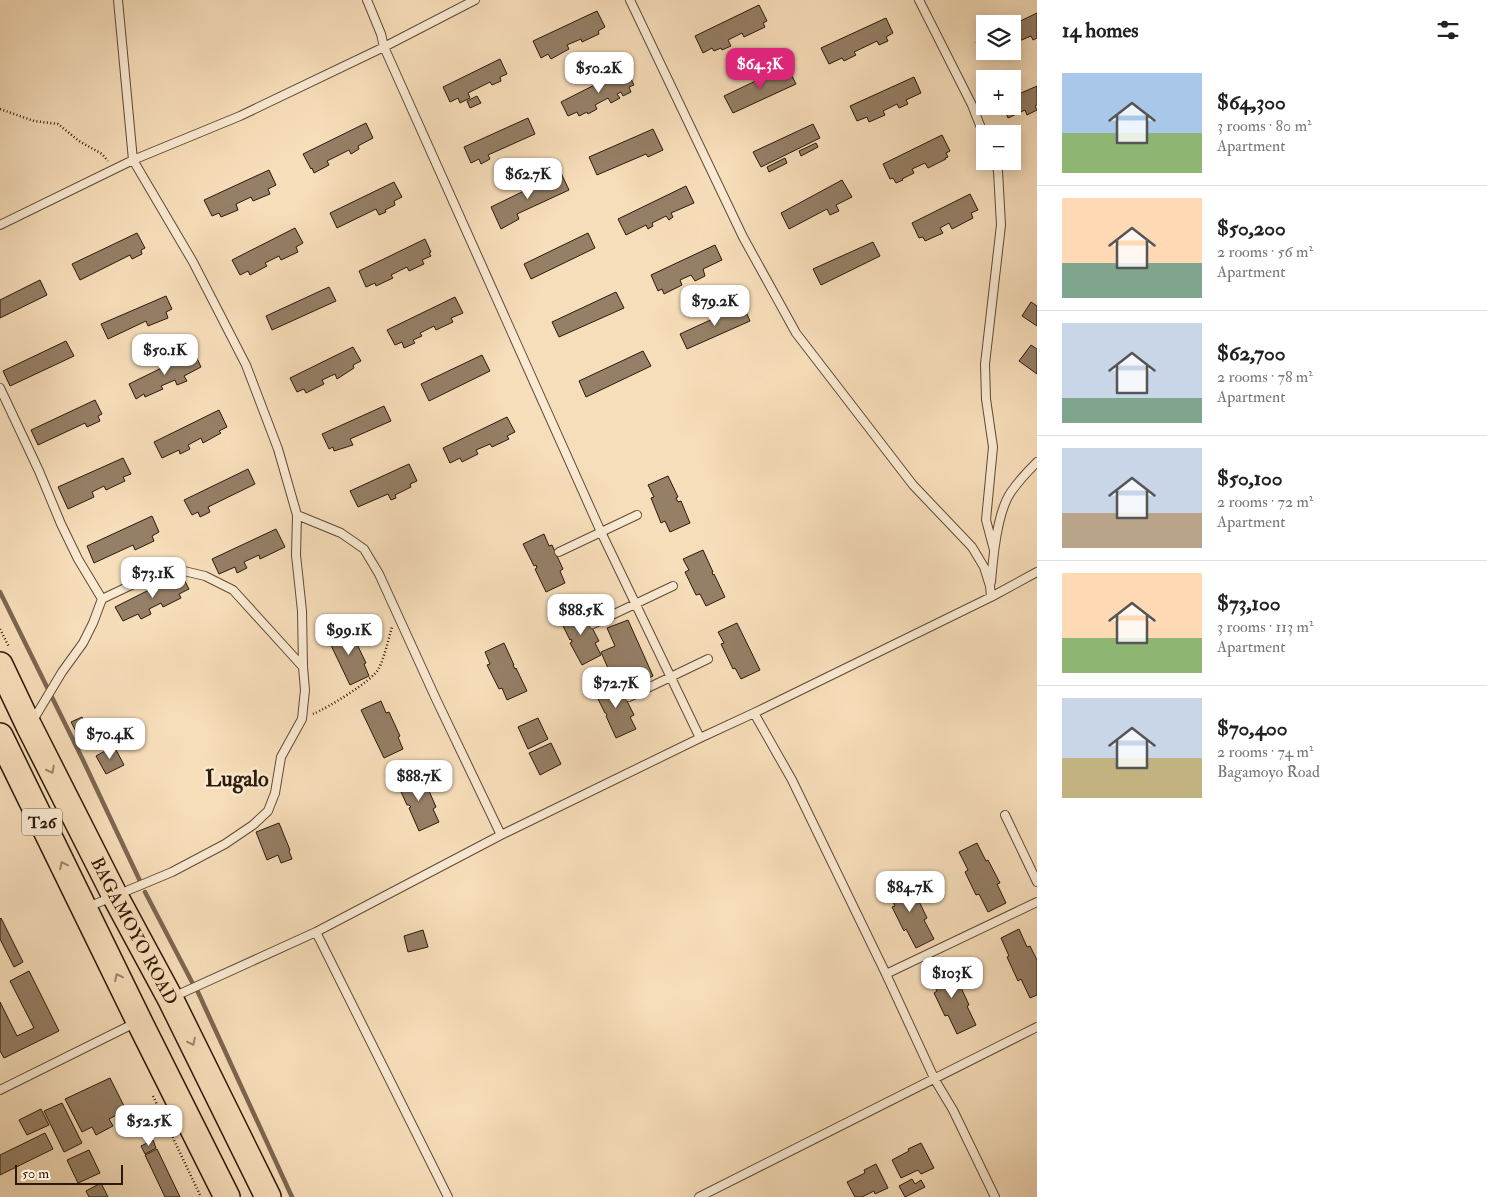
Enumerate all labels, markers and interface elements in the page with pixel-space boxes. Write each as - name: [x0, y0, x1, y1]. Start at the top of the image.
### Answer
- map controls: [976, 15, 1021, 170]
- button: layers: [976, 15, 1021, 60]
- icon: filters: [1434, 16, 1462, 44]
- text: 14 homes: [1062, 17, 1139, 44]
- pin: $64.3K: [719, 48, 801, 90]
- pin: $50.2K: [558, 52, 640, 94]
- text: $64.3K: [737, 54, 783, 74]
- text: $50.2K: [576, 58, 622, 78]
- button: +: [976, 70, 1021, 115]
- text: $64,300: [1217, 89, 1286, 116]
- icon: home: [1102, 93, 1162, 153]
- text: 3 rooms · 80 m²: [1217, 116, 1312, 136]
- button: −: [976, 125, 1021, 170]
- text: Apartment: [1217, 136, 1285, 156]
- pin: $62.7K: [487, 158, 569, 200]
- text: $62.7K: [505, 164, 551, 184]
- text: $50,200: [1217, 215, 1286, 242]
- icon: home: [1102, 218, 1162, 278]
- text: 2 rooms · 56 m²: [1217, 242, 1313, 262]
- text: Apartment: [1217, 262, 1285, 282]
- pin: $79.2K: [674, 284, 756, 327]
- text: $79.2K: [692, 291, 739, 311]
- pin: $50.1K: [124, 334, 206, 376]
- text: $50.1K: [143, 340, 187, 360]
- text: $62,700: [1217, 340, 1285, 367]
- icon: home: [1102, 343, 1162, 403]
- text: 2 rooms · 78 m²: [1217, 367, 1313, 387]
- text: Apartment: [1217, 387, 1285, 407]
- text: $50,100: [1217, 465, 1283, 492]
- icon: home: [1102, 468, 1162, 528]
- text: 2 rooms · 72 m²: [1217, 492, 1313, 512]
- text: Apartment: [1217, 512, 1285, 532]
- pin: $73.1K: [112, 556, 194, 599]
- text: $73.1K: [132, 563, 174, 583]
- text: $73,100: [1217, 590, 1280, 617]
- icon: home: [1102, 593, 1162, 653]
- pin: $88.5K: [540, 594, 622, 636]
- text: $88.5K: [558, 600, 604, 620]
- pin: $99.1K: [308, 614, 390, 656]
- text: 3 rooms · 113 m²: [1217, 617, 1313, 637]
- text: $99.1K: [326, 620, 372, 640]
- text: Apartment: [1217, 637, 1285, 657]
- pin: $72.7K: [575, 666, 657, 709]
- text: $72.7K: [593, 673, 639, 693]
- text: $70,400: [1217, 715, 1288, 742]
- pin: $70.4K: [69, 718, 151, 760]
- icon: home: [1102, 718, 1162, 778]
- text: $70.4K: [86, 724, 134, 744]
- text: 2 rooms · 74 m²: [1217, 742, 1313, 762]
- pin: $88.7K: [378, 760, 460, 802]
- text: Bagamoyo Road: [1217, 762, 1320, 782]
- one-way arrow: [45, 765, 55, 774]
- district label: Lugalo: [205, 765, 269, 794]
- text: $88.7K: [396, 766, 442, 786]
- road number: T26: [22, 809, 62, 836]
- street label: BAGAMOYO ROAD: [85, 853, 183, 1009]
- one-way arrow: [59, 861, 69, 870]
- pin: $84.7K: [869, 870, 951, 913]
- text: $84.7K: [887, 877, 933, 897]
- pin: $103K: [917, 956, 987, 999]
- text: $103K: [932, 963, 972, 983]
- one-way arrow: [114, 973, 124, 982]
- one-way arrow: [185, 1037, 196, 1046]
- pin: $52.5K: [108, 1104, 190, 1147]
- text: $52.5K: [126, 1111, 172, 1131]
- scale bar: [15, 1162, 122, 1185]
- text: 50 m: [22, 1165, 49, 1182]

